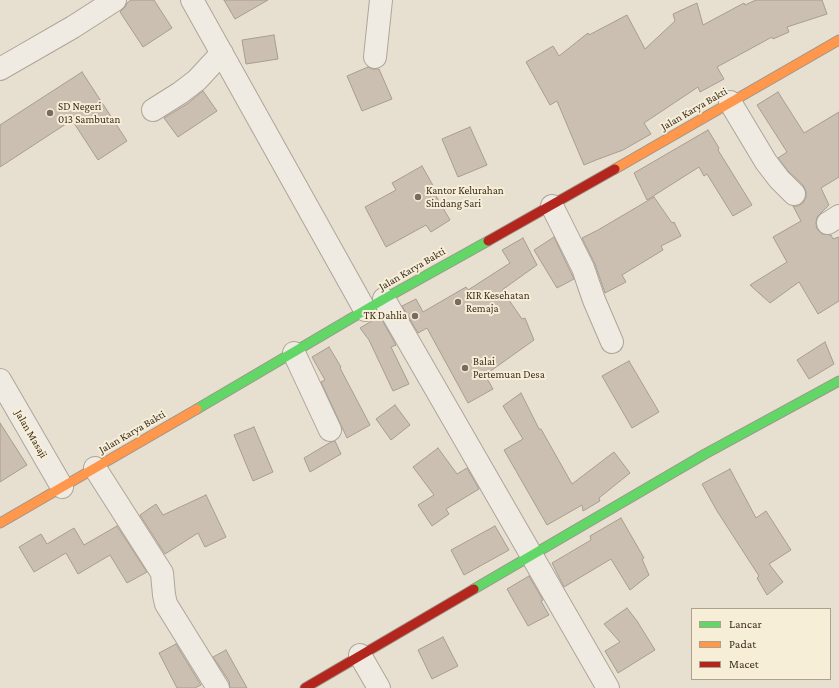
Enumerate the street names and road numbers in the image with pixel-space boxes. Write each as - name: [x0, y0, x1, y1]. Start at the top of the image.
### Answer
- street label: Jalan Karya Bakti: [658, 85, 730, 133]
- street label: Jalan Karya Bakti: [376, 245, 448, 293]
- street label: Jalan Masaji: [12, 408, 50, 460]
- street label: Jalan Karya Bakti: [96, 408, 168, 456]

